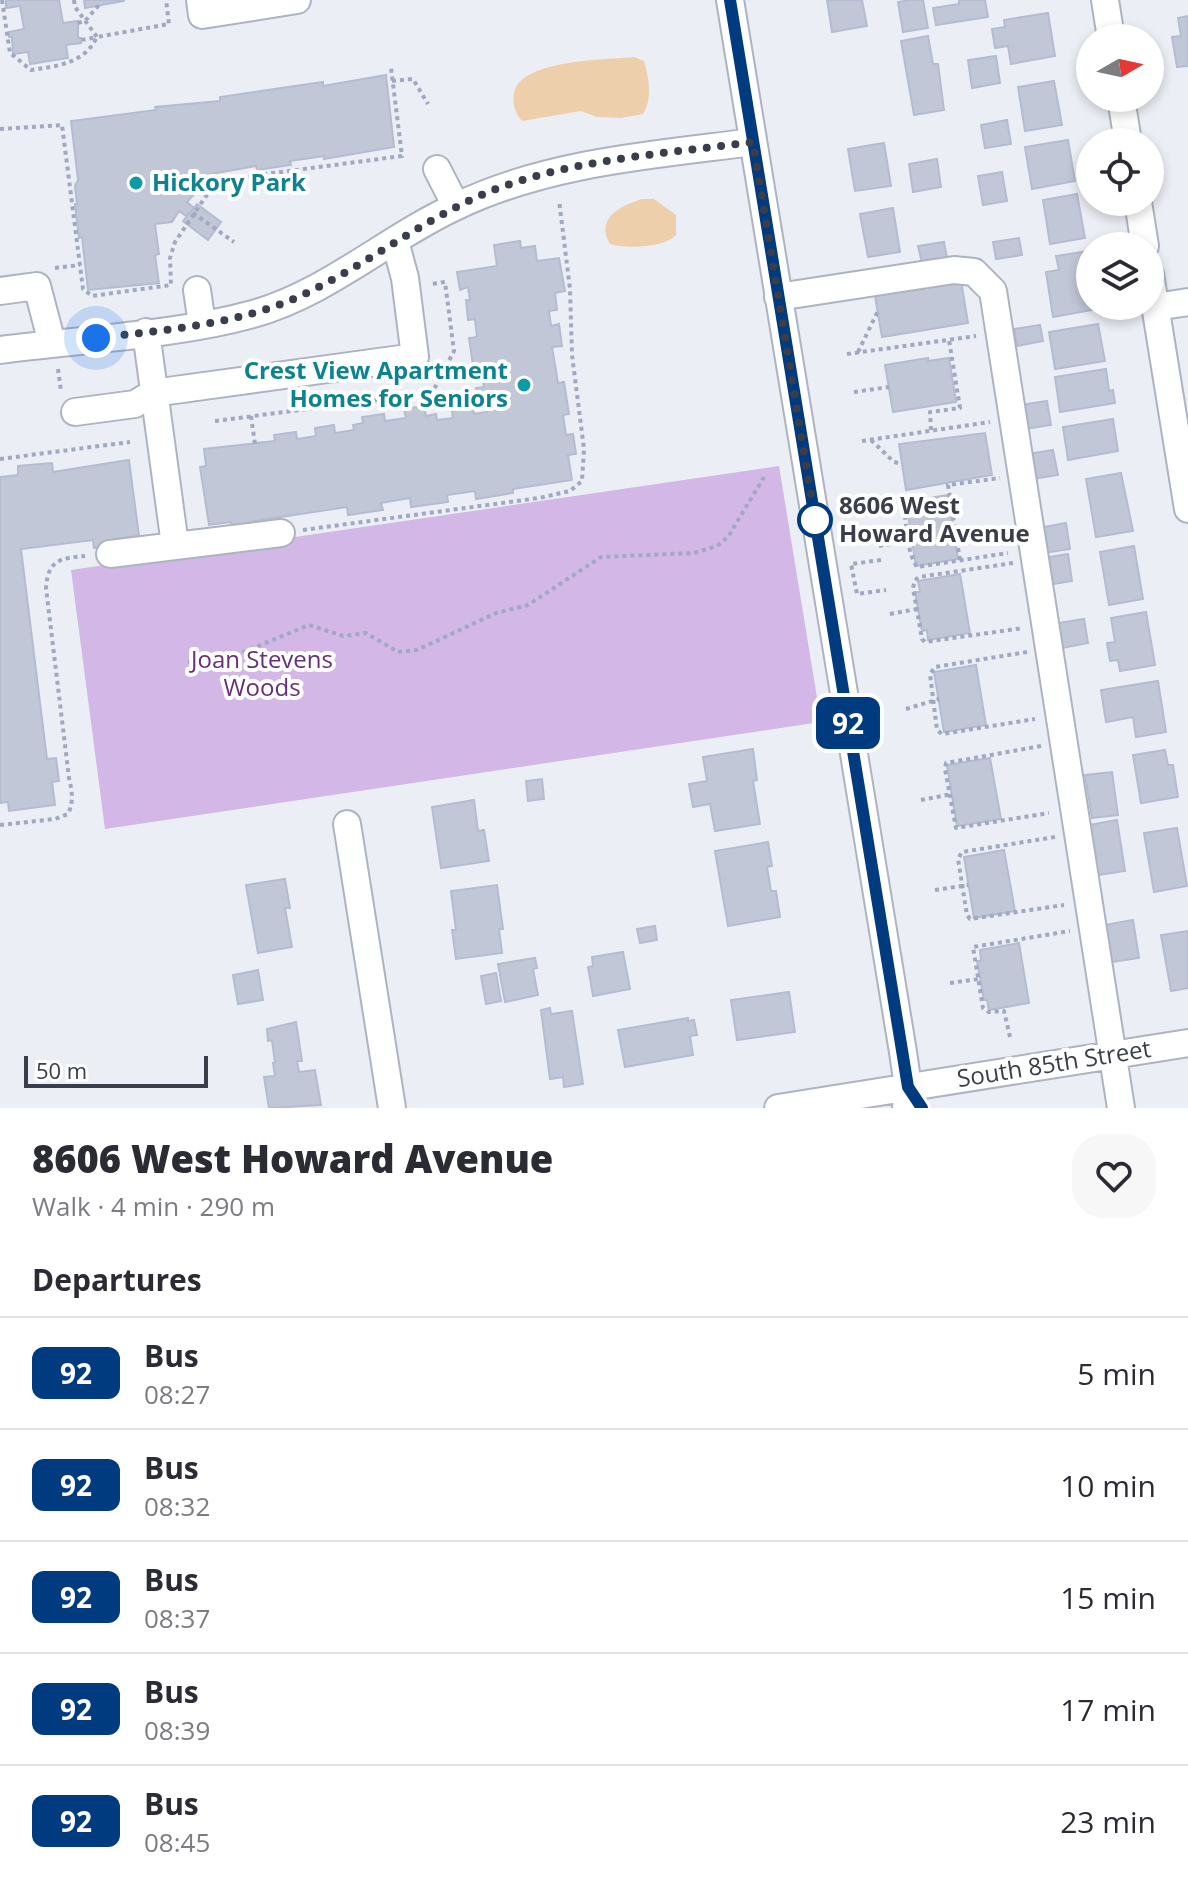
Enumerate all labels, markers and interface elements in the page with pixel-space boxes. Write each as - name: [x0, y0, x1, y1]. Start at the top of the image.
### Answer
- north arrow: [1076, 24, 1164, 112]
- map controls: [1076, 24, 1164, 320]
- button: locate: [1076, 128, 1164, 216]
- place label: Hickory Park: [152, 165, 306, 198]
- marker: Hickory Park: [127, 174, 145, 192]
- button: layers: [1076, 232, 1164, 320]
- your location: [76, 318, 116, 358]
- place label: Crest View Apartment Homes for Seniors: [244, 353, 508, 414]
- marker: Crest View Apartment Homes for Seniors: [515, 376, 533, 394]
- place label: 8606 West Howard Avenue: [839, 488, 1030, 549]
- marker: 8606 West Howard Avenue: [798, 503, 832, 537]
- park label: Joan Stevens Woods: [189, 642, 333, 703]
- line badge: 92: [812, 697, 884, 749]
- text: 92: [832, 704, 864, 742]
- street label: South 85th Street: [954, 1031, 1153, 1094]
- scale bar: [24, 1052, 208, 1088]
- text: 50 m: [36, 1055, 87, 1085]
- text: 8606 West Howard Avenue: [32, 1132, 553, 1184]
- button: heart: [1072, 1134, 1156, 1218]
- text: Walk · 4 min · 290 m: [32, 1188, 275, 1224]
- text: Departures: [32, 1259, 202, 1300]
- text: Bus: [144, 1335, 199, 1376]
- text: 5 min: [1077, 1353, 1156, 1394]
- text: 92: [60, 1354, 92, 1392]
- text: 08:27: [144, 1376, 210, 1412]
- text: Bus: [144, 1447, 199, 1488]
- text: 10 min: [1060, 1465, 1156, 1506]
- text: 92: [60, 1466, 92, 1504]
- text: 08:32: [144, 1488, 210, 1524]
- text: Bus: [144, 1559, 199, 1600]
- text: 15 min: [1060, 1577, 1156, 1618]
- text: 92: [60, 1578, 92, 1616]
- text: 08:37: [144, 1600, 210, 1636]
- text: Bus: [144, 1671, 199, 1712]
- text: 17 min: [1060, 1689, 1156, 1730]
- text: 92: [60, 1690, 92, 1728]
- text: 08:39: [144, 1712, 210, 1748]
- text: Bus: [144, 1783, 199, 1824]
- text: 23 min: [1060, 1801, 1156, 1842]
- text: 92: [60, 1802, 92, 1840]
- text: 08:45: [144, 1824, 210, 1860]

